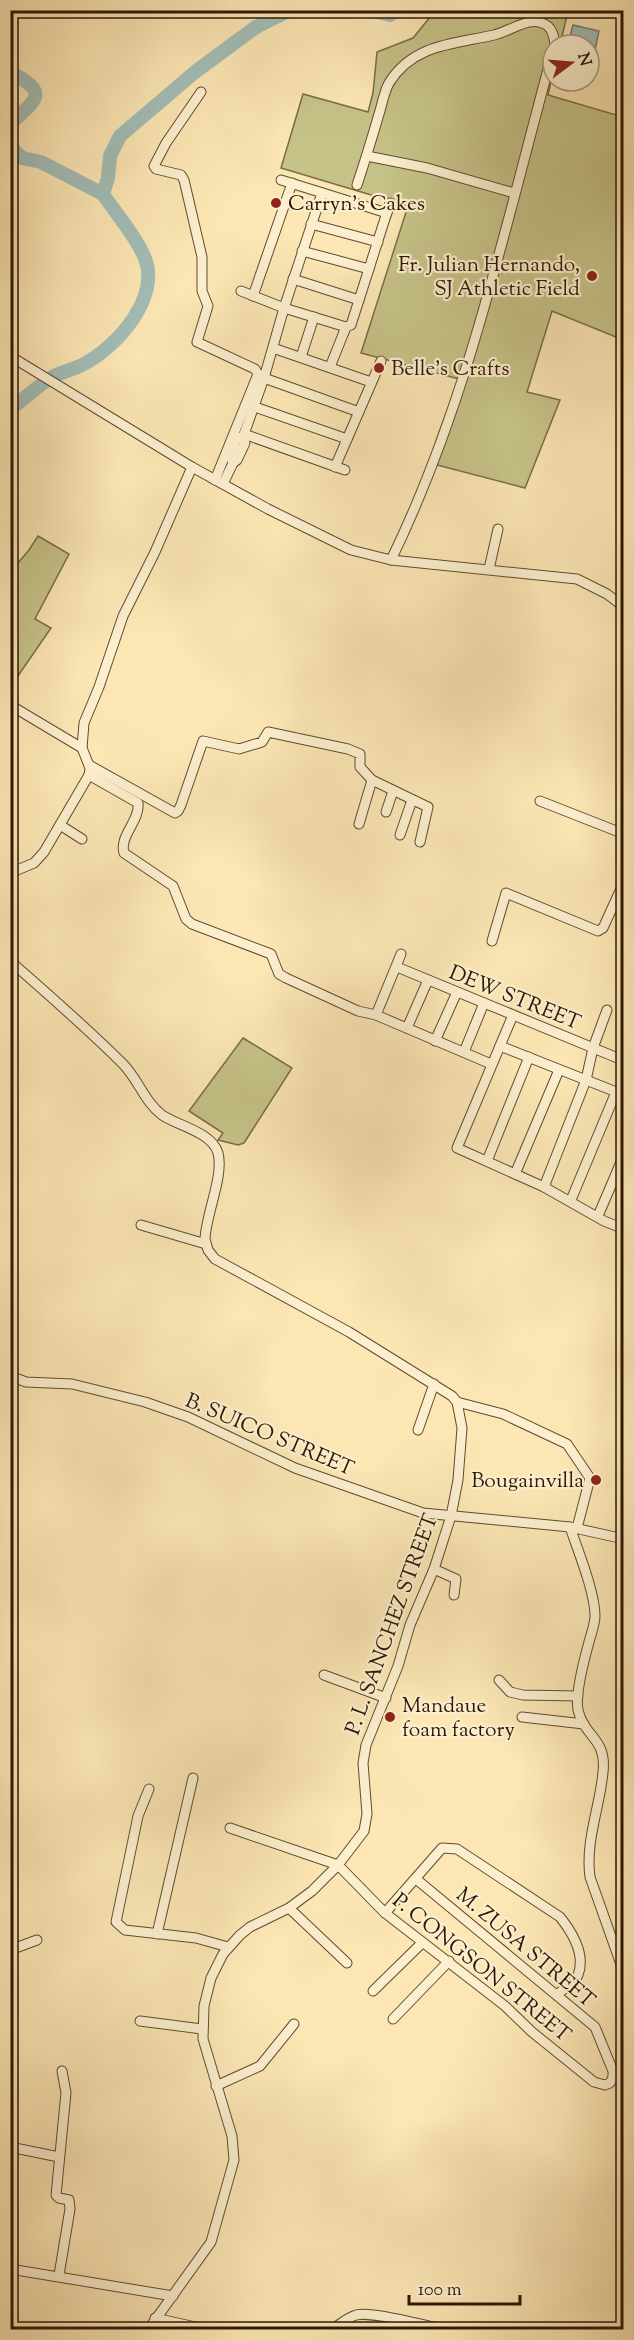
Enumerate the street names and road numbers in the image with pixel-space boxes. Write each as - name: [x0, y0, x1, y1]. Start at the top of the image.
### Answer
- street label: DEW STREET: [444, 959, 585, 1039]
- street label: B. SUICO STREET: [180, 1387, 358, 1485]
- street label: P. L. SANCHEZ STREET: [339, 1510, 447, 1739]
- street label: M. ZUSA STREET: [448, 1881, 601, 2016]
- street label: P. CONGSON STREET: [385, 1887, 577, 2050]

